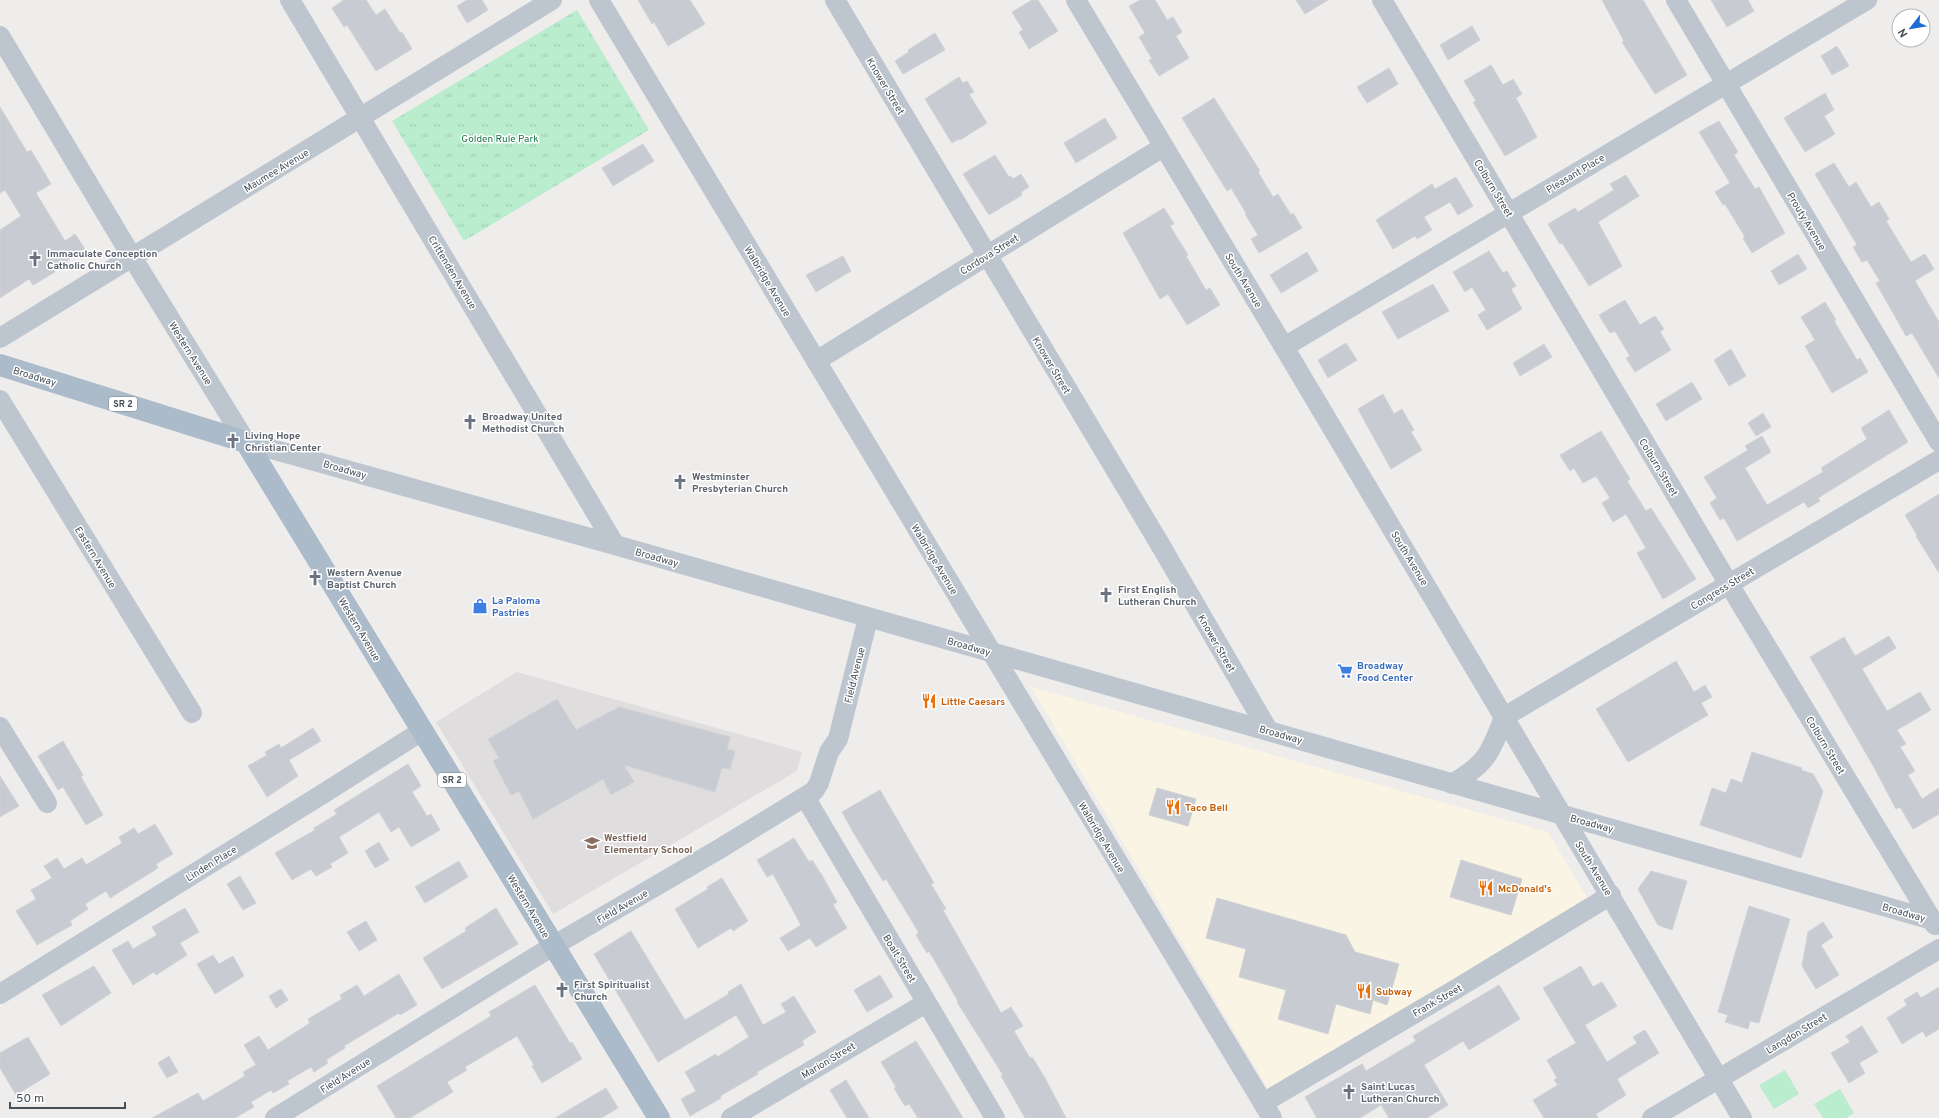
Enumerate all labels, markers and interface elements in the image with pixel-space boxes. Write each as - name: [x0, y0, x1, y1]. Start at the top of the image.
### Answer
- north arrow: [1891, 8, 1931, 48]
- text: N: [1895, 26, 1911, 40]
- street label: Knower Street: [863, 56, 907, 118]
- park label: Golden Rule Park: [461, 133, 539, 146]
- street label: Maumee Avenue: [242, 147, 312, 196]
- street label: Pleasant Place: [1544, 152, 1607, 197]
- street label: Colburn Street: [1470, 157, 1515, 220]
- street label: Prouty Avenue: [1783, 190, 1828, 253]
- street label: Cordova Street: [958, 232, 1022, 279]
- street label: Crittenden Avenue: [425, 234, 479, 312]
- street label: Walbridge Avenue: [741, 244, 793, 319]
- place label: Immaculate Conception Catholic Church: [47, 248, 157, 273]
- church icon: Immaculate Conception Catholic Church: [26, 250, 44, 268]
- street label: South Avenue: [1221, 251, 1264, 311]
- street label: Western Avenue: [165, 320, 214, 388]
- street label: Knower Street: [1029, 335, 1073, 397]
- street label: Broadway: [11, 365, 58, 390]
- road number: SR 2: [109, 397, 137, 411]
- place label: Broadway United Methodist Church: [482, 411, 564, 436]
- church icon: Broadway United Methodist Church: [461, 413, 479, 431]
- place label: Living Hope Christian Center: [245, 430, 322, 455]
- church icon: Living Hope Christian Center: [224, 432, 242, 450]
- street label: Colburn Street: [1635, 436, 1680, 499]
- street label: Broadway: [321, 458, 368, 483]
- place label: Westminster Presbyterian Church: [692, 471, 788, 496]
- church icon: Westminster Presbyterian Church: [671, 473, 689, 491]
- street label: Walbridge Avenue: [908, 522, 960, 597]
- street label: Eastern Avenue: [71, 525, 118, 591]
- street label: South Avenue: [1387, 529, 1430, 589]
- street label: Broadway: [633, 546, 680, 571]
- street label: Congress Street: [1689, 565, 1757, 613]
- place label: Western Avenue Baptist Church: [327, 567, 402, 592]
- church icon: Western Avenue Baptist Church: [306, 569, 324, 587]
- place label: First English Lutheran Church: [1118, 584, 1197, 609]
- church icon: First English Lutheran Church: [1097, 586, 1115, 604]
- place label: La Paloma Pastries: [492, 595, 540, 620]
- street label: Western Avenue: [335, 596, 383, 664]
- shop icon: La Paloma Pastries: [471, 597, 489, 615]
- street label: Knower Street: [1194, 613, 1237, 675]
- street label: Broadway: [945, 635, 992, 660]
- street label: Field Avenue: [842, 646, 869, 705]
- place label: Broadway Food Center: [1357, 660, 1414, 685]
- supermarket icon: Broadway Food Center: [1336, 662, 1354, 680]
- restaurant icon: Little Caesars: [920, 692, 938, 710]
- place label: Little Caesars: [941, 696, 1005, 709]
- street label: Colburn Street: [1802, 714, 1847, 777]
- street label: Broadway: [1257, 723, 1304, 748]
- road number: SR 2: [438, 773, 466, 787]
- restaurant icon: Taco Bell: [1164, 798, 1182, 816]
- street label: Walbridge Avenue: [1075, 800, 1127, 875]
- place label: Taco Bell: [1185, 802, 1228, 815]
- street label: Broadway: [1568, 812, 1615, 836]
- place label: Westfield Elementary School: [604, 832, 693, 857]
- school or university icon: Westfield Elementary School: [583, 834, 601, 852]
- street label: South Avenue: [1571, 839, 1614, 899]
- street label: Linden Place: [184, 843, 240, 885]
- street label: Western Avenue: [504, 873, 552, 941]
- restaurant icon: McDonald's: [1477, 879, 1495, 897]
- place label: McDonald's: [1498, 883, 1552, 896]
- street label: Field Avenue: [595, 887, 651, 927]
- street label: Broadway: [1880, 901, 1927, 926]
- street label: Boalt Street: [879, 932, 918, 985]
- place label: First Spiritualist Church: [574, 979, 650, 1004]
- church icon: First Spiritualist Church: [553, 981, 571, 999]
- restaurant icon: Subway: [1355, 982, 1373, 1000]
- street label: Frank Street: [1411, 982, 1465, 1021]
- place label: Subway: [1376, 986, 1413, 999]
- street label: Langdon Street: [1764, 1011, 1830, 1058]
- street label: Marion Street: [799, 1040, 858, 1082]
- street label: Field Avenue: [318, 1056, 373, 1097]
- place label: Saint Lucas Lutheran Church: [1361, 1081, 1440, 1106]
- church icon: Saint Lucas Lutheran Church: [1340, 1083, 1358, 1101]
- scale bar: [10, 1084, 125, 1110]
- text: 50 m: [16, 1091, 44, 1107]

